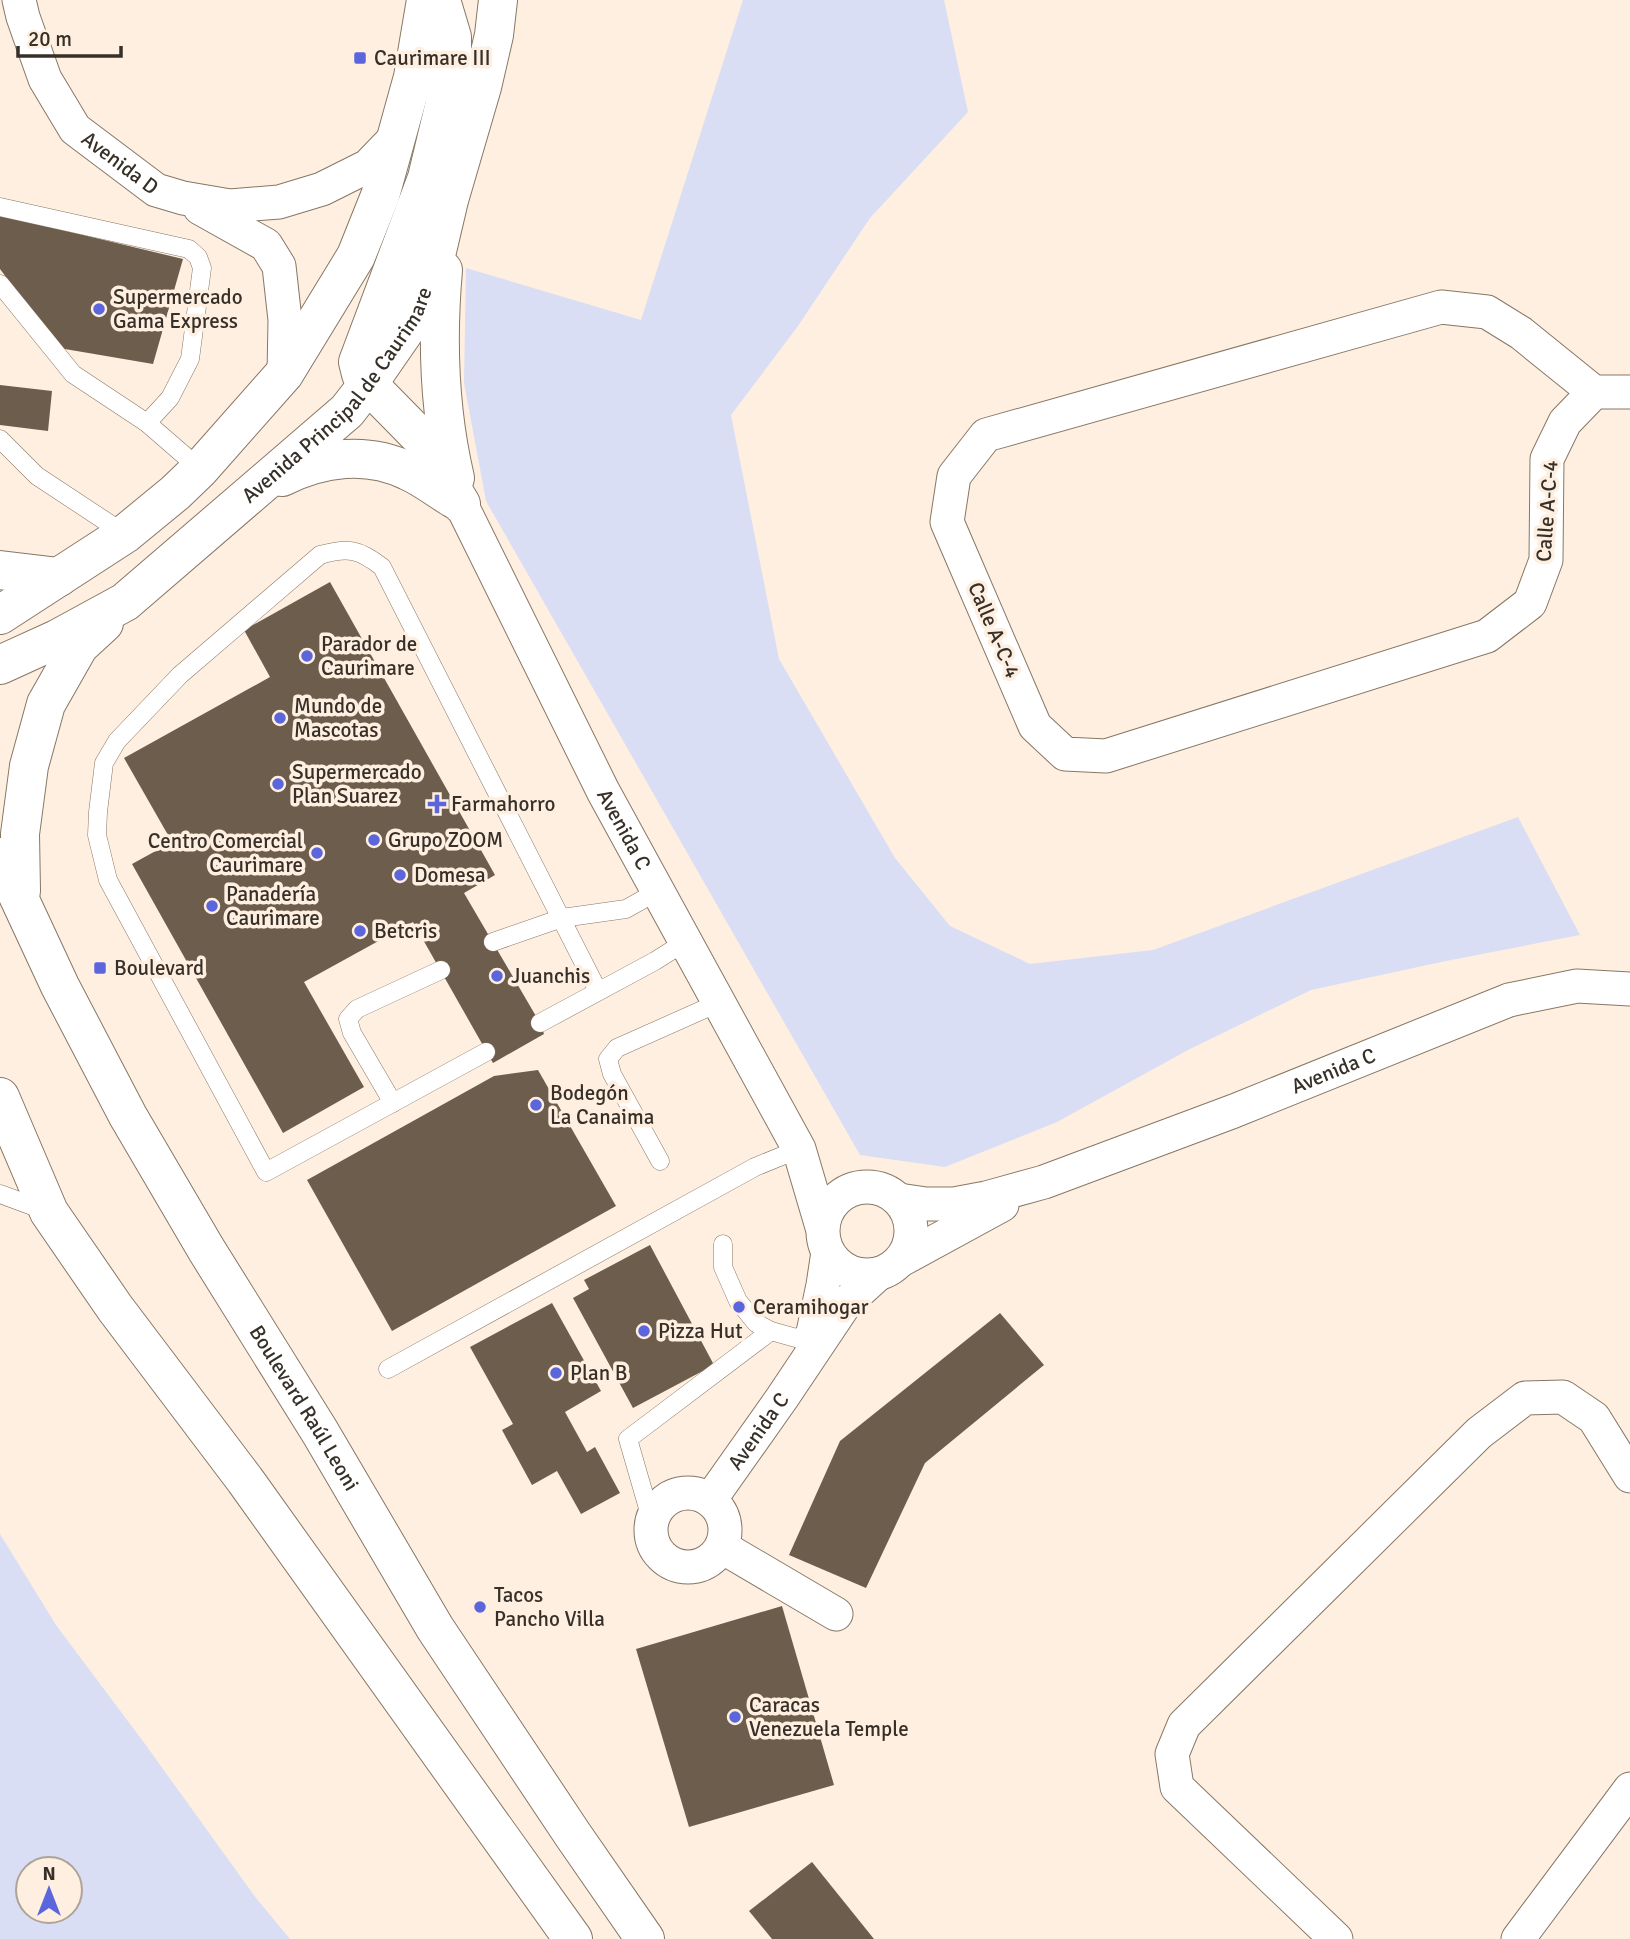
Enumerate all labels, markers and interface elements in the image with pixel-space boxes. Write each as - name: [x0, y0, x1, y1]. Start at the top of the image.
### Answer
- scale bar: [18, 14, 121, 58]
- text: 20 m: [28, 26, 72, 52]
- place label: Caurimare III: [374, 45, 491, 71]
- marker: Caurimare III: [352, 50, 368, 66]
- street label: Avenida D: [77, 126, 164, 200]
- place label: Supermercado Gama Express: [113, 284, 243, 334]
- street label: Avenida Principal de Caurimare: [237, 284, 438, 509]
- marker: Supermercado Gama Express: [91, 301, 107, 317]
- street label: Calle A-C-4: [1530, 459, 1564, 563]
- street label: Calle A-C-4: [962, 578, 1026, 682]
- place label: Parador de Caurimare: [321, 631, 417, 681]
- marker: Parador de Caurimare: [299, 648, 315, 664]
- place label: Mundo de Mascotas: [294, 693, 382, 743]
- marker: Mundo de Mascotas: [272, 710, 288, 726]
- place label: Supermercado Plan Suarez: [292, 759, 422, 809]
- marker: Supermercado Plan Suarez: [270, 776, 286, 792]
- street label: Avenida C: [591, 784, 657, 875]
- place label: Farmahorro: [451, 791, 555, 817]
- marker: Farmahorro: [429, 796, 445, 812]
- place label: Grupo ZOOM: [388, 827, 503, 853]
- place label: Centro Comercial Caurimare: [148, 828, 303, 878]
- marker: Grupo ZOOM: [366, 832, 382, 848]
- marker: Centro Comercial Caurimare: [309, 845, 325, 861]
- place label: Domesa: [414, 862, 486, 888]
- marker: Domesa: [392, 867, 408, 883]
- place label: Panadería Caurimare: [226, 881, 320, 931]
- marker: Panadería Caurimare: [204, 898, 220, 914]
- place label: Betcris: [374, 918, 437, 944]
- marker: Betcris: [352, 923, 368, 939]
- place label: Boulevard: [114, 955, 204, 981]
- marker: Boulevard: [92, 960, 108, 976]
- place label: Juanchis: [511, 963, 590, 989]
- marker: Juanchis: [489, 968, 505, 984]
- street label: Avenida C: [1287, 1042, 1379, 1100]
- place label: Bodegón La Canaima: [550, 1080, 654, 1130]
- marker: Bodegón La Canaima: [528, 1097, 544, 1113]
- place label: Ceramihogar: [753, 1294, 869, 1320]
- marker: Ceramihogar: [731, 1299, 747, 1315]
- place label: Pizza Hut: [658, 1318, 743, 1344]
- street label: Boulevard Raúl Leoni: [244, 1320, 365, 1495]
- marker: Pizza Hut: [636, 1323, 652, 1339]
- place label: Plan B: [570, 1360, 628, 1386]
- marker: Plan B: [548, 1365, 564, 1381]
- street label: Avenida C: [722, 1388, 795, 1475]
- place label: Tacos Pancho Villa: [494, 1582, 605, 1632]
- marker: Tacos Pancho Villa: [472, 1599, 488, 1615]
- place label: Caracas Venezuela Temple: [749, 1692, 909, 1742]
- marker: Caracas Venezuela Temple: [727, 1709, 743, 1725]
- north arrow: [14, 1855, 84, 1925]
- text: N: [42, 1862, 56, 1886]

